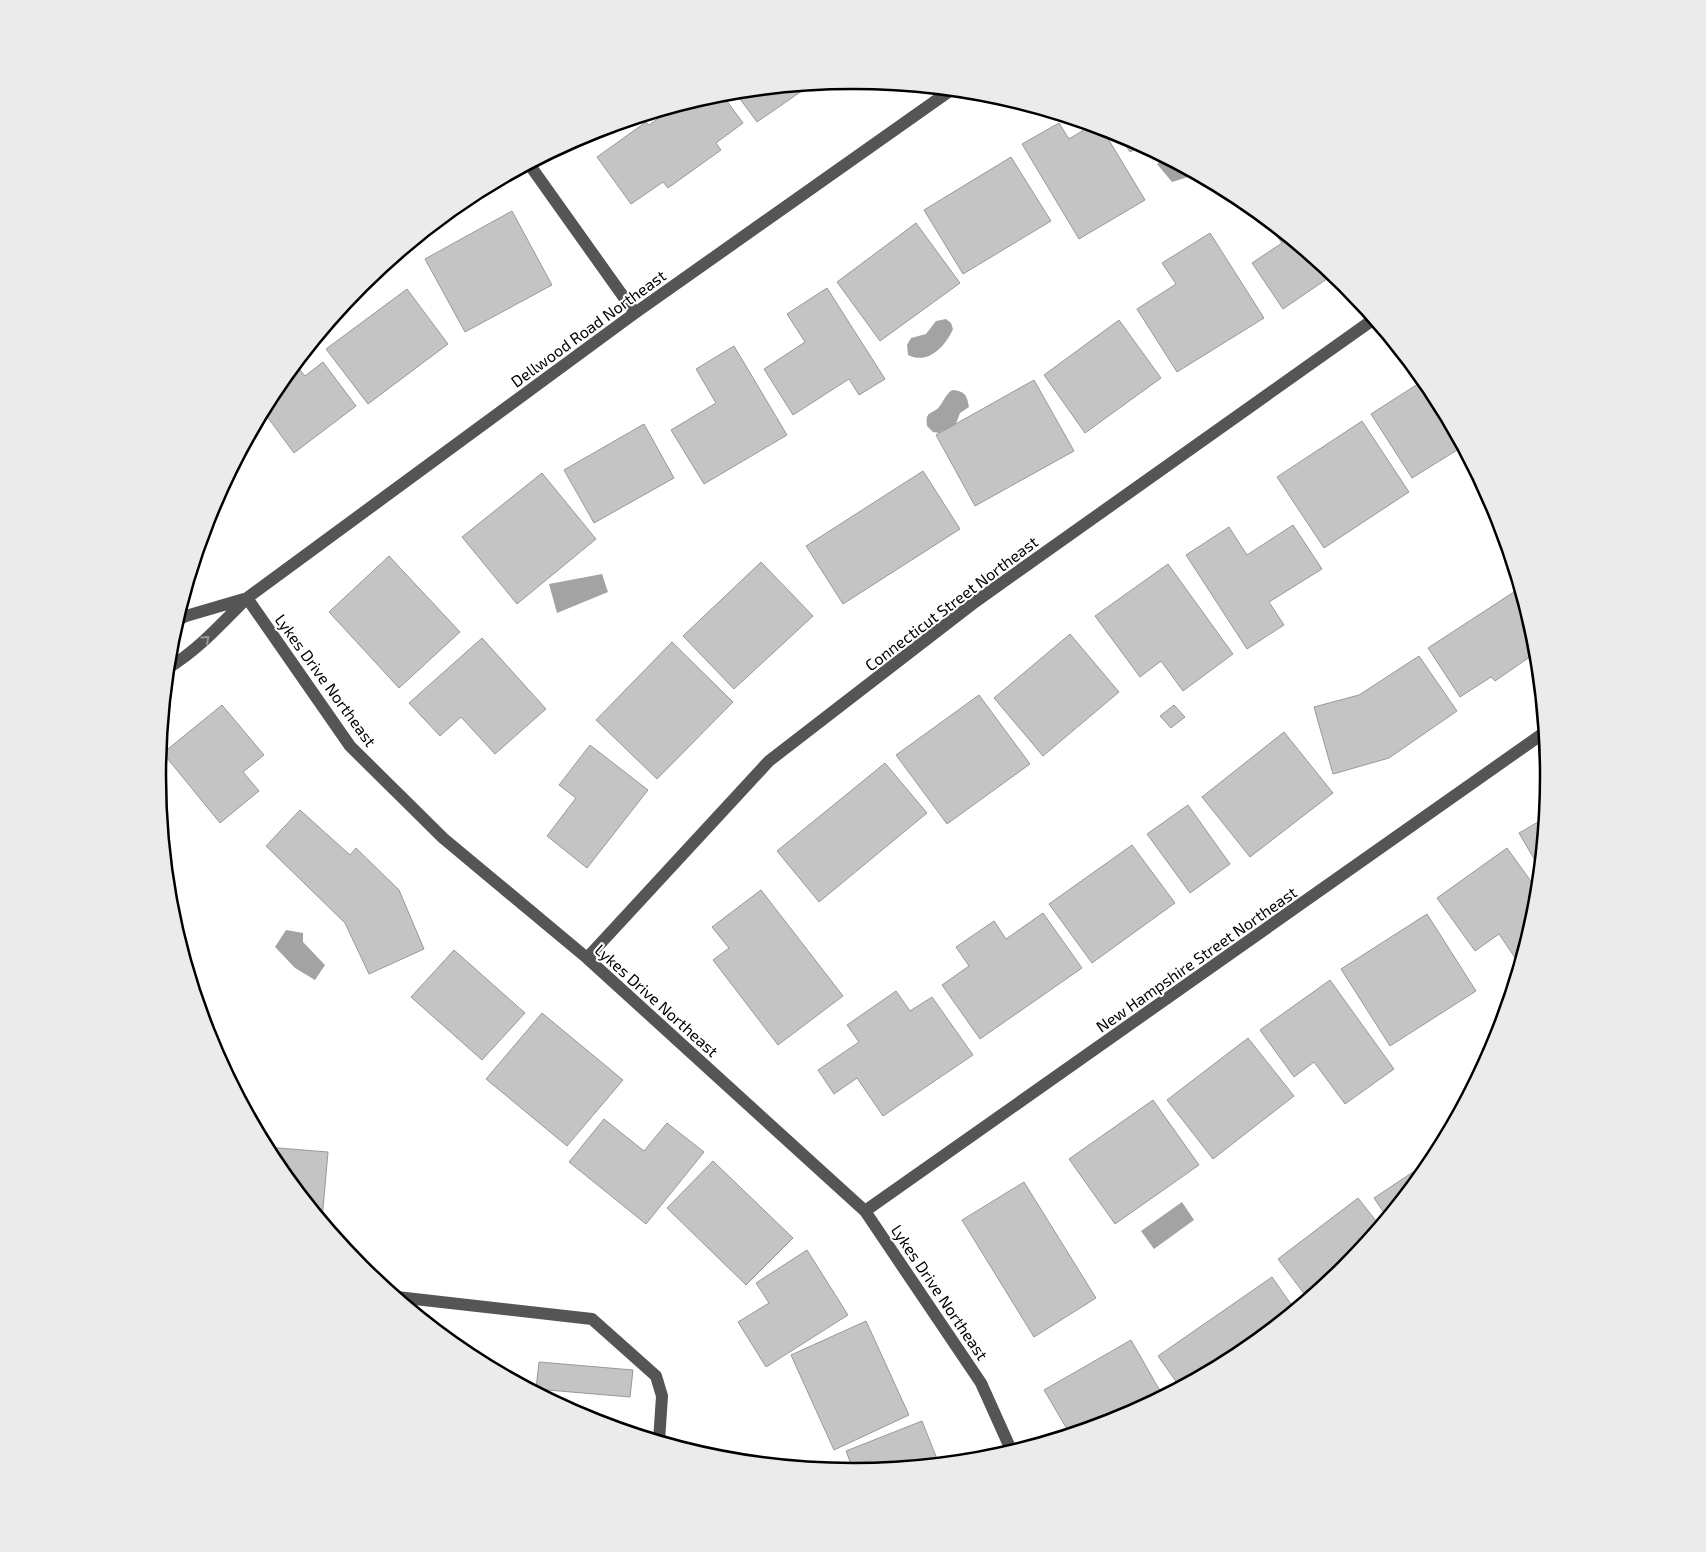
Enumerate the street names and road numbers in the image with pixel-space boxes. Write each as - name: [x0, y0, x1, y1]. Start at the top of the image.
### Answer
- street label: Dellwood Road Northeast: [507, 265, 669, 391]
- street label: Connecticut Street Northeast: [861, 532, 1041, 674]
- street label: Lykes Drive Northeast: [272, 610, 380, 750]
- street label: New Hampshire Street Northeast: [1092, 882, 1300, 1036]
- street label: Lykes Drive Northeast: [592, 940, 722, 1060]
- street label: Lykes Drive Northeast: [888, 1221, 992, 1363]

